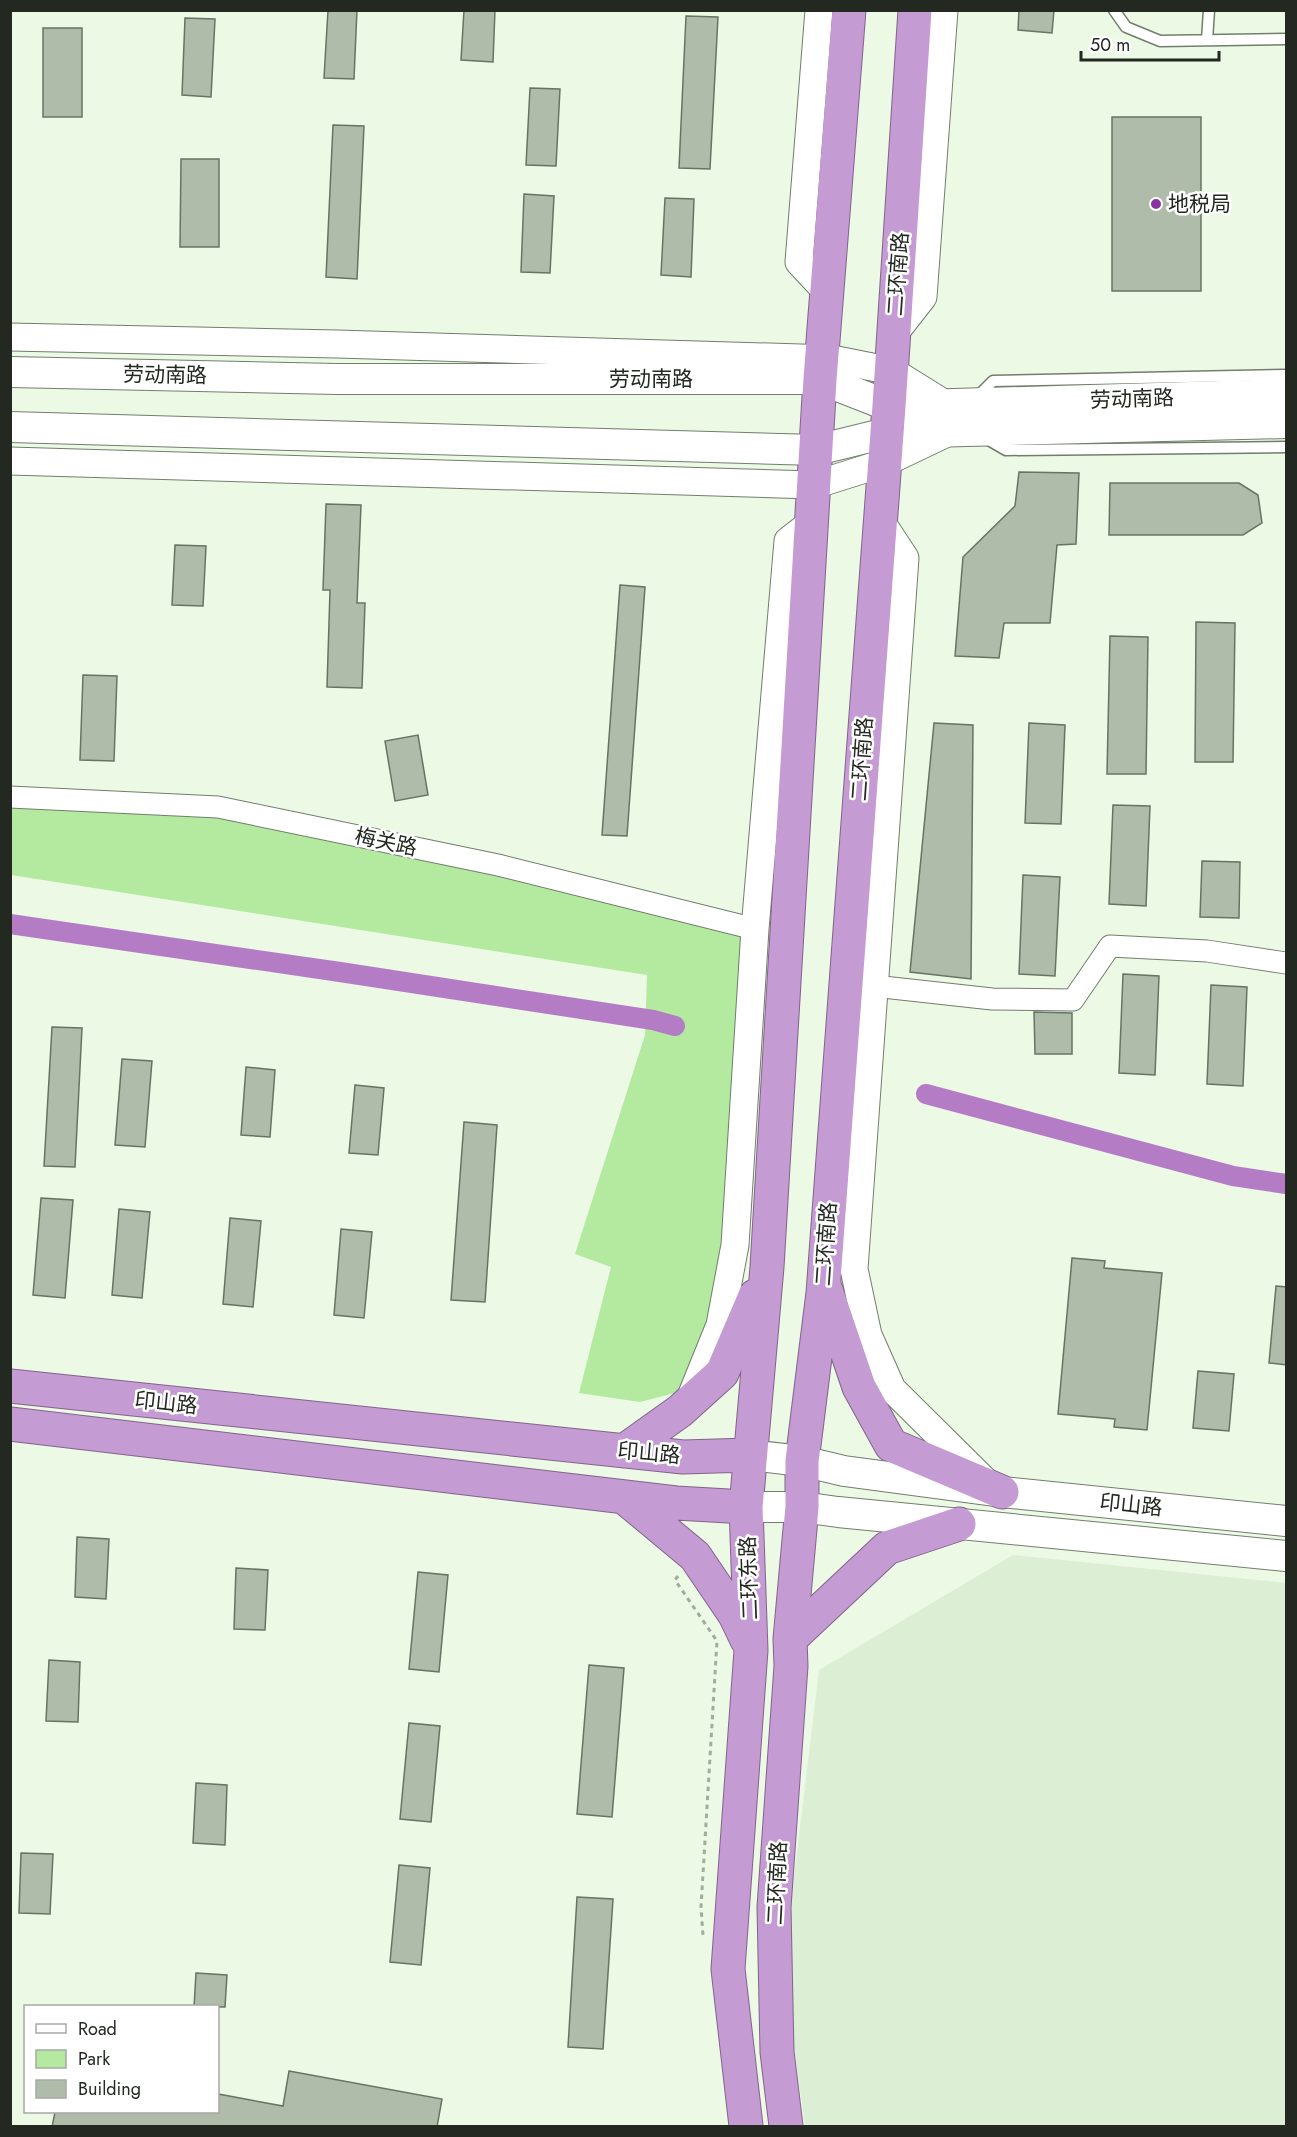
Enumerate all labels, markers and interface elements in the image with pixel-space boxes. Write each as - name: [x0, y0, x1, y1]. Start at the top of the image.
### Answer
- scale bar: [1081, 24, 1219, 62]
- text: 50 m: [1090, 32, 1130, 58]
- place label: 地税局: [1168, 189, 1231, 219]
- marker: 地税局: [1149, 197, 1163, 211]
- street label: 二环南路: [880, 231, 916, 317]
- street label: 劳动南路: [123, 359, 207, 391]
- street label: 劳动南路: [609, 364, 693, 394]
- street label: 劳动南路: [1090, 383, 1174, 415]
- street label: 二环南路: [844, 716, 880, 802]
- street label: 梅关路: [352, 821, 420, 863]
- street label: 二环南路: [808, 1201, 844, 1287]
- street label: 印山路: [133, 1385, 199, 1421]
- street label: 印山路: [616, 1435, 682, 1471]
- street label: 印山路: [1098, 1487, 1164, 1523]
- street label: 二环东路: [733, 1536, 765, 1620]
- street label: 二环南路: [760, 1840, 794, 1926]
- legend: [24, 2005, 219, 2113]
- text: Road: [78, 2016, 117, 2042]
- text: Park: [78, 2046, 110, 2072]
- text: Building: [78, 2076, 141, 2102]

